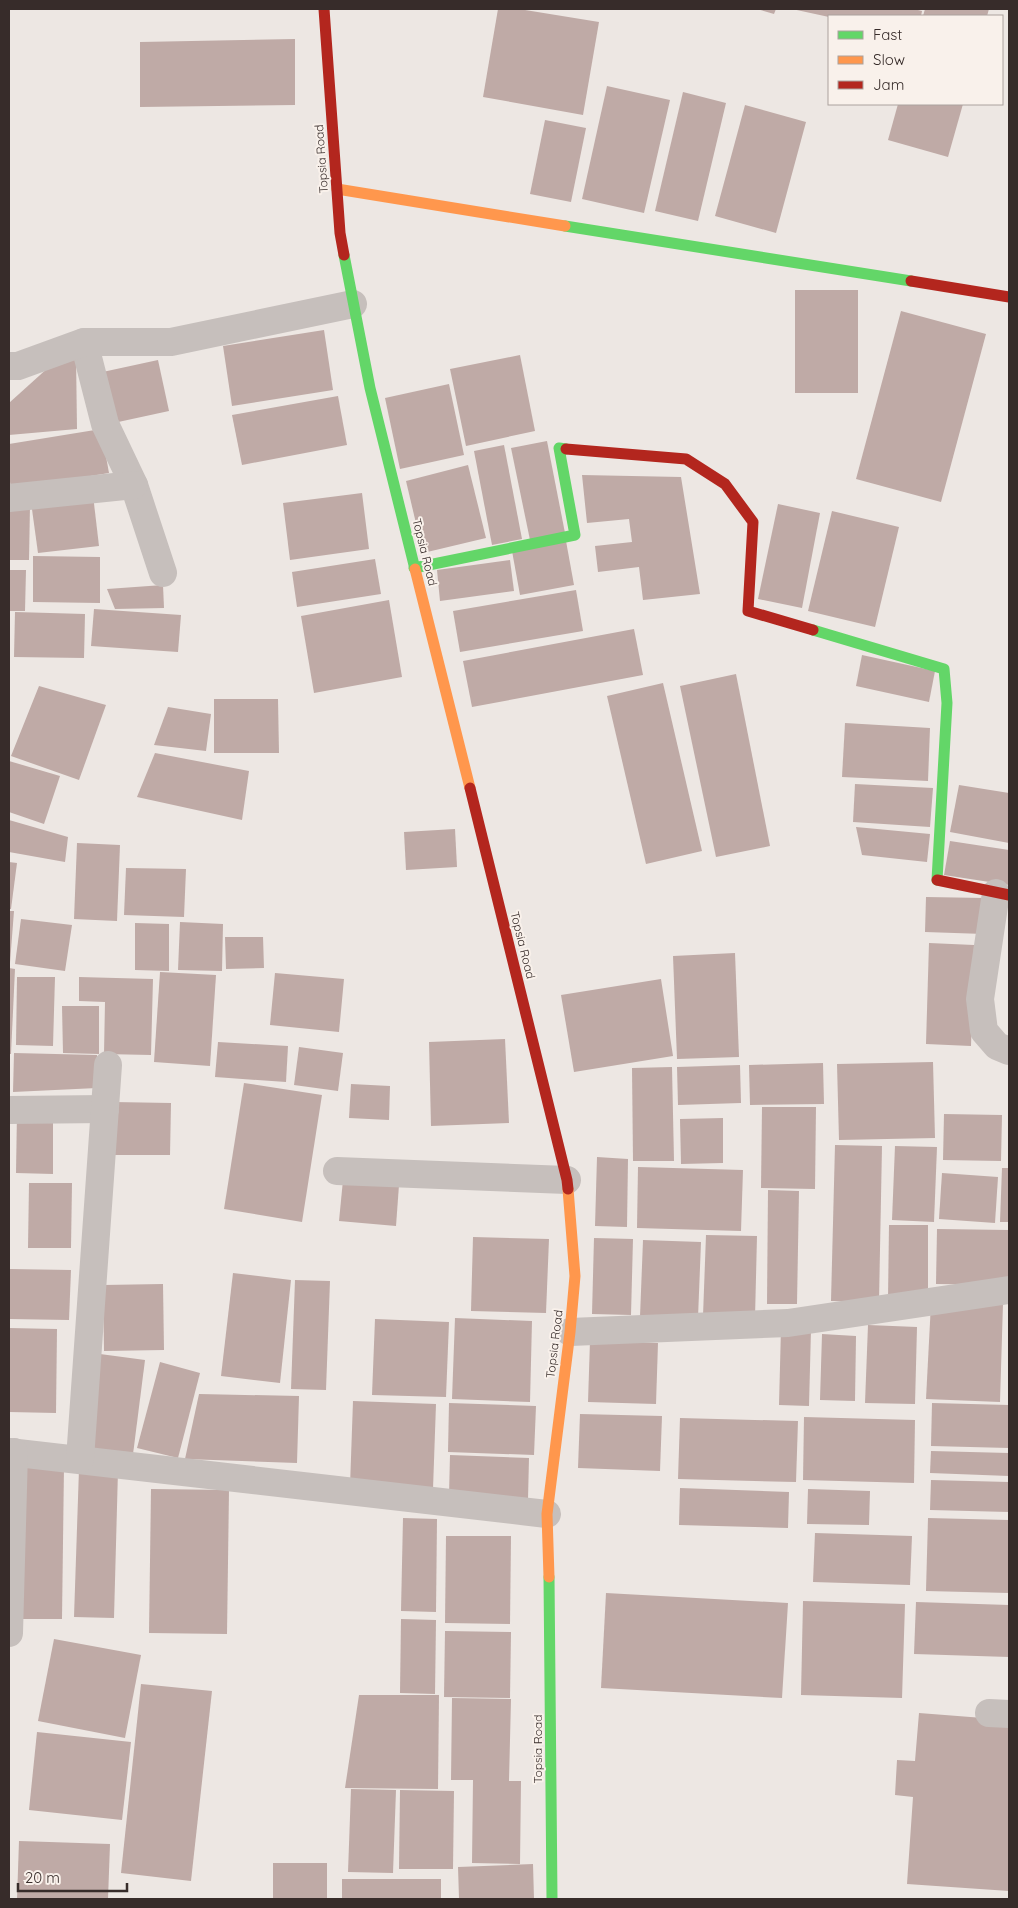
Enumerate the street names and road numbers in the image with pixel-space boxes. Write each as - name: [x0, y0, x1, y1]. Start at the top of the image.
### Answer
- street label: Topsia Road: [311, 124, 331, 194]
- street label: Topsia Road: [409, 517, 441, 587]
- street label: Topsia Road: [507, 910, 539, 980]
- street label: Topsia Road: [542, 1309, 566, 1379]
- street label: Topsia Road: [530, 1715, 545, 1783]

